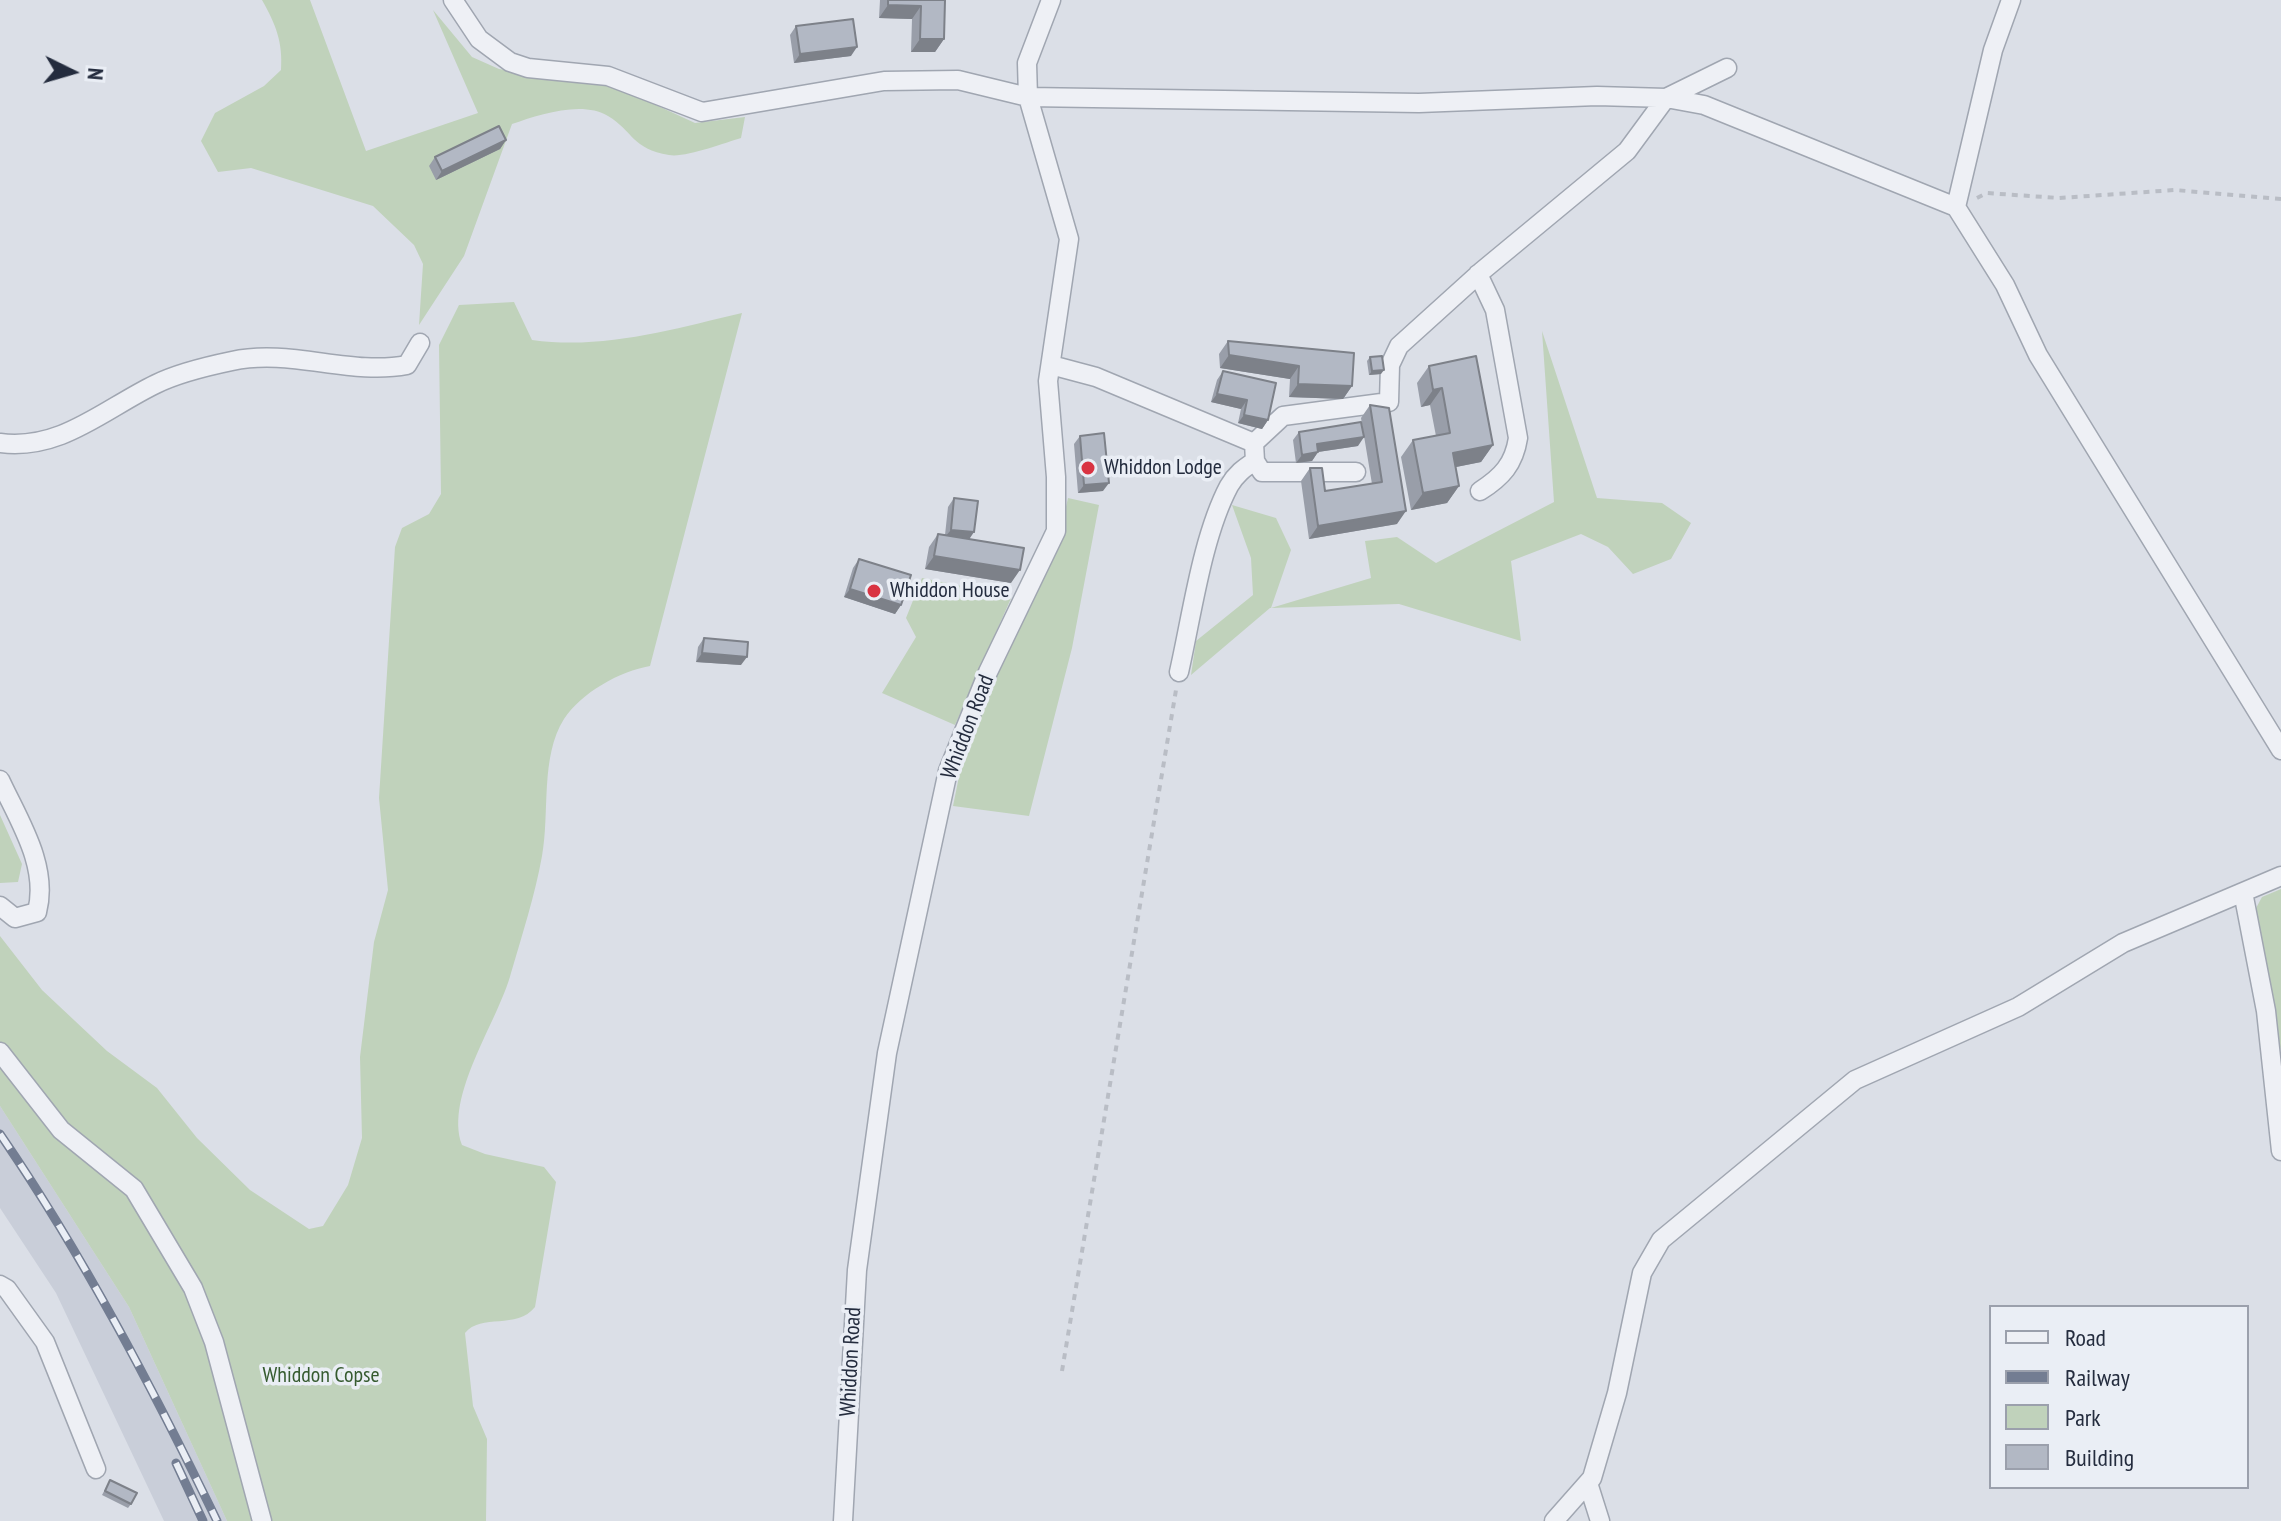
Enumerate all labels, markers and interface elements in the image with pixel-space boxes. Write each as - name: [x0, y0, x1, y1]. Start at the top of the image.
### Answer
- north arrow: [32, 32, 112, 112]
- text: N: [81, 67, 110, 81]
- place label: Whiddon Lodge: [1104, 455, 1222, 481]
- marker: Whiddon Lodge: [1079, 459, 1097, 477]
- place label: Whiddon House: [890, 578, 1009, 604]
- marker: Whiddon House: [865, 582, 883, 600]
- street label: Whiddon Road: [936, 671, 1000, 783]
- legend: [1989, 1305, 2249, 1489]
- street label: Whiddon Road: [835, 1307, 867, 1417]
- text: Road: [2065, 1322, 2106, 1353]
- text: Railway: [2065, 1362, 2130, 1393]
- park label: Whiddon Copse: [262, 1363, 380, 1389]
- text: Park: [2065, 1402, 2101, 1433]
- text: Building: [2065, 1442, 2134, 1473]

